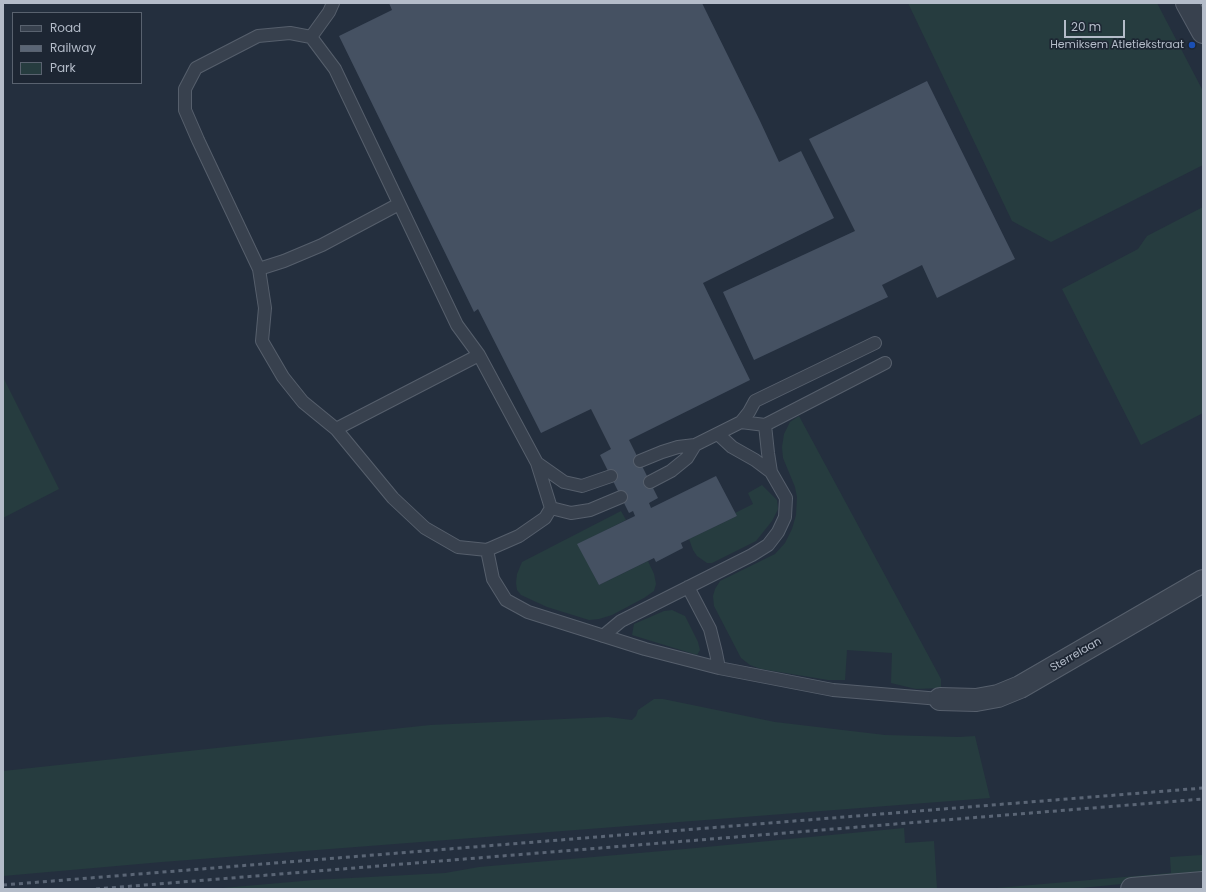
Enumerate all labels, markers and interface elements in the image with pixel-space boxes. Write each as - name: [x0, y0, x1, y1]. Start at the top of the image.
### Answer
- legend: [12, 12, 142, 84]
- scale bar: [1066, 12, 1127, 38]
- text: 20 m: [1071, 18, 1101, 35]
- text: Road: [50, 19, 81, 36]
- place label: Hemiksem Atletiekstraat: [1050, 38, 1184, 52]
- text: Railway: [50, 39, 96, 56]
- marker: Hemiksem Atletiekstraat: [1187, 40, 1197, 50]
- text: Park: [50, 59, 76, 76]
- street label: Sterrelaan: [1048, 635, 1104, 675]

